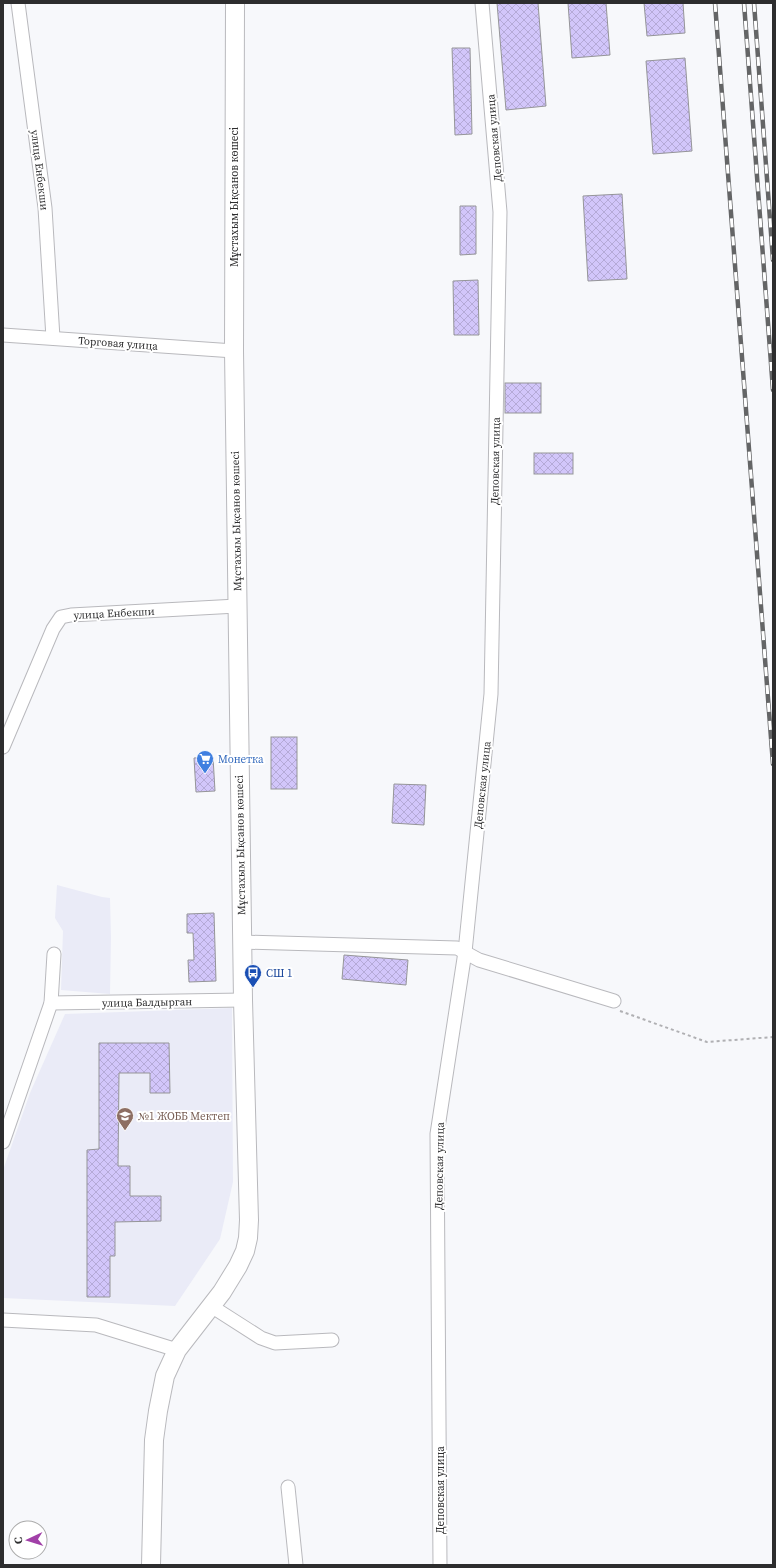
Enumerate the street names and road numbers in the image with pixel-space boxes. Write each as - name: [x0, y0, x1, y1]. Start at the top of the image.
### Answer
- street label: Деповская улица: [483, 93, 506, 182]
- street label: Мұстахым Ықсанов көшесі: [227, 127, 242, 267]
- street label: улица Енбекши: [27, 129, 52, 211]
- street label: Торговая улица: [78, 333, 159, 354]
- street label: Деповская улица: [487, 417, 504, 505]
- street label: Мұстахым Ықсанов көшесі: [228, 451, 245, 591]
- street label: улица Енбекши: [73, 604, 155, 623]
- street label: Деповская улица: [470, 740, 495, 830]
- street label: Мұстахым Ықсанов көшесі: [232, 775, 249, 915]
- street label: улица Балдырган: [102, 994, 192, 1011]
- street label: Деповская улица: [431, 1122, 448, 1210]
- street label: Деповская улица: [433, 1446, 448, 1534]

